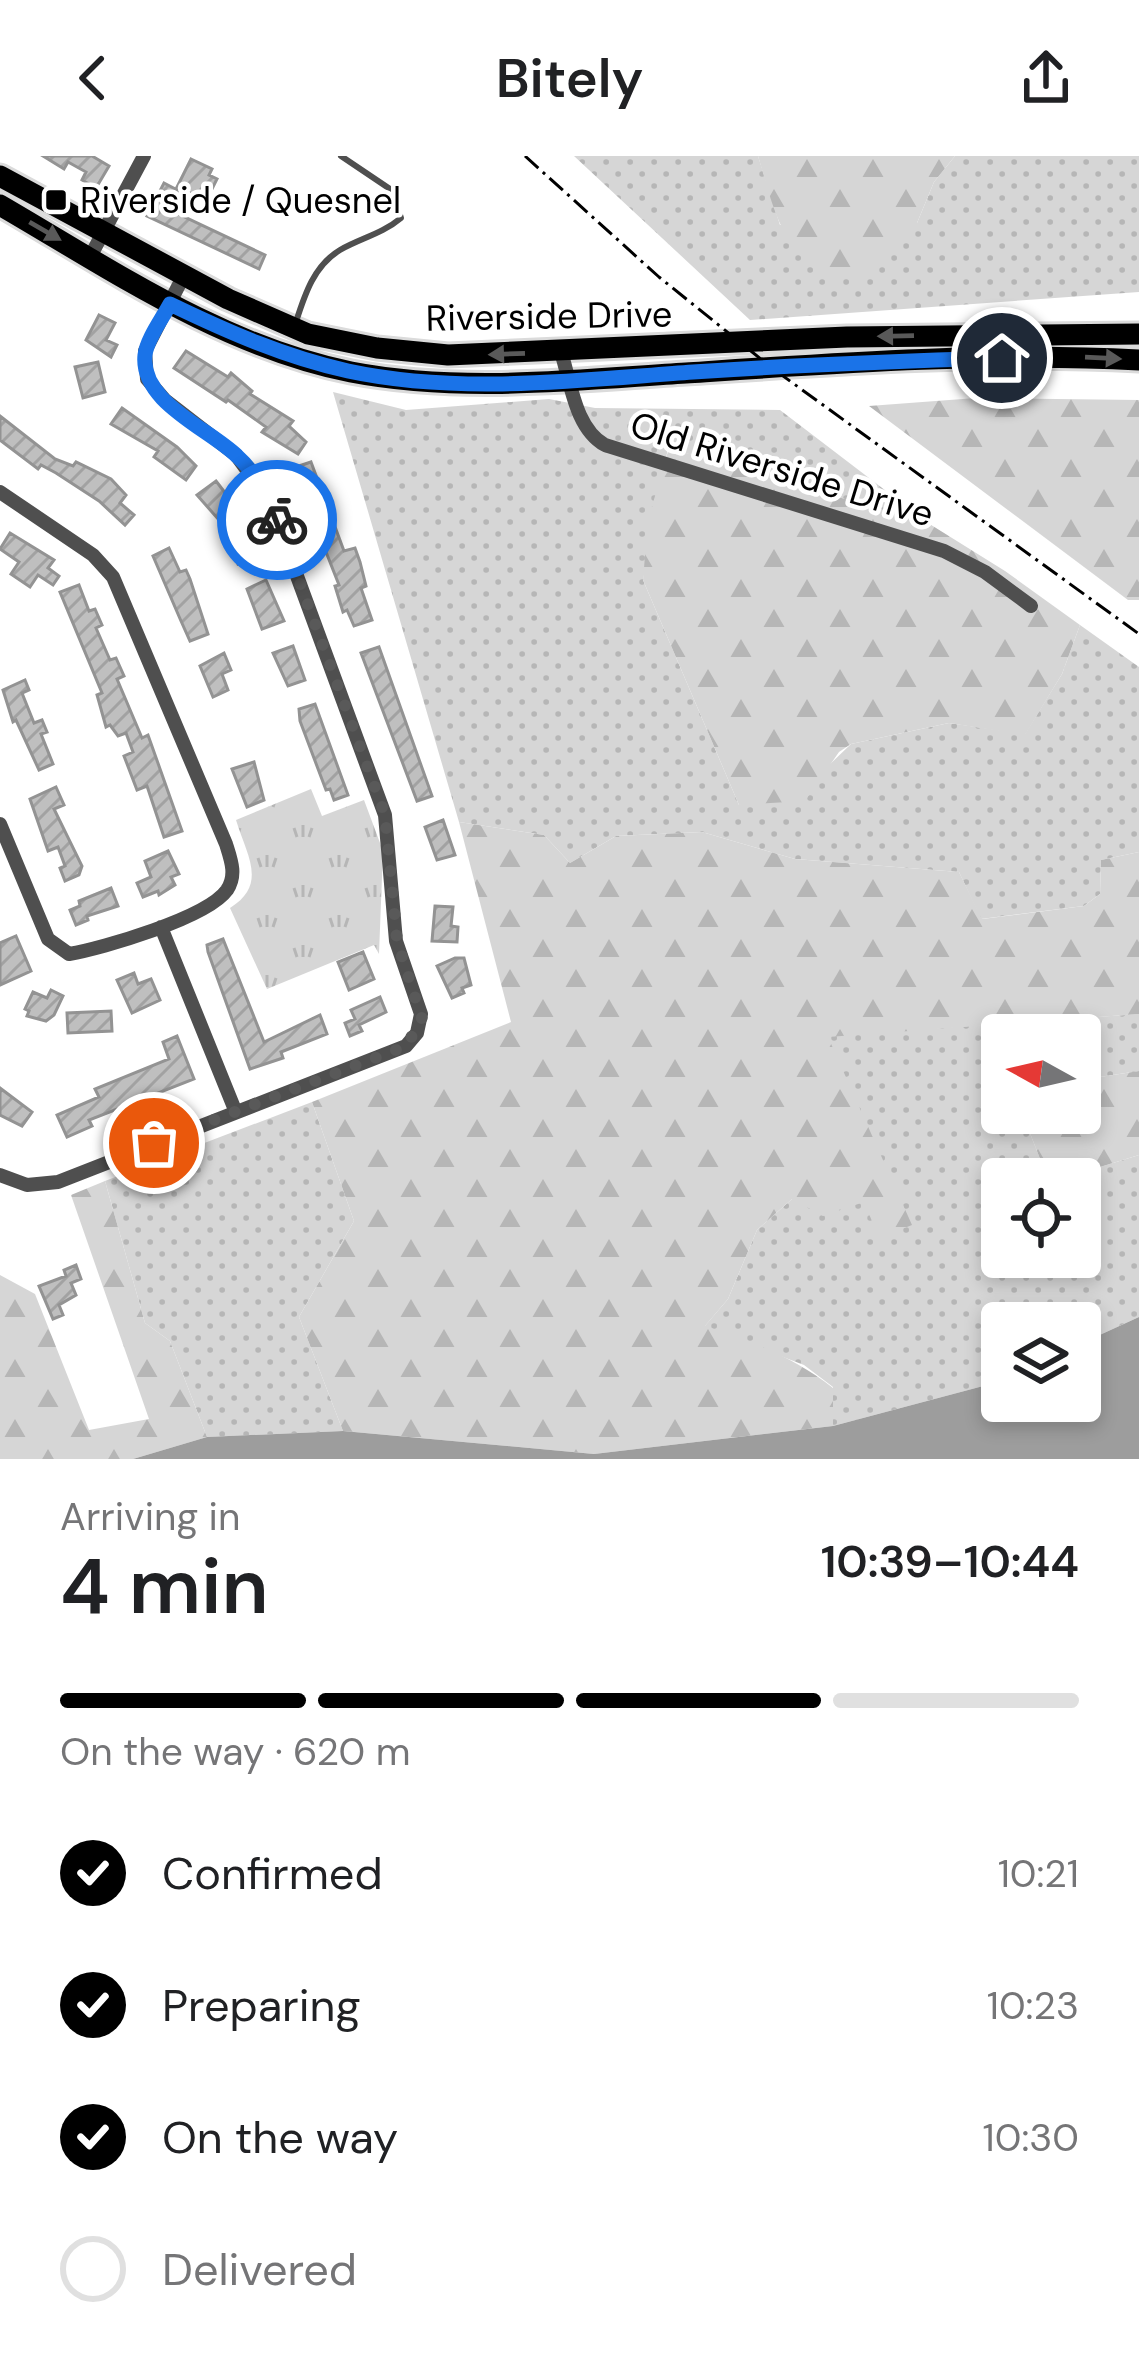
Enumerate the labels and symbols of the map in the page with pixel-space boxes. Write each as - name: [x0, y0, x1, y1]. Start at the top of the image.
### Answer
- place label: Riverside / Quesnel: [80, 177, 401, 224]
- marker: Riverside / Quesnel: [43, 187, 69, 213]
- one-way arrow: [28, 220, 62, 241]
- street label: Riverside Drive: [425, 290, 673, 342]
- pin: [951, 307, 1053, 409]
- one-way arrow: [876, 326, 914, 346]
- one-way arrow: [487, 344, 525, 363]
- one-way arrow: [1085, 349, 1122, 368]
- street label: Old Riverside Drive: [625, 401, 939, 537]
- courier: [217, 460, 337, 580]
- north arrow: [981, 1014, 1101, 1134]
- pin: [103, 1092, 205, 1194]

